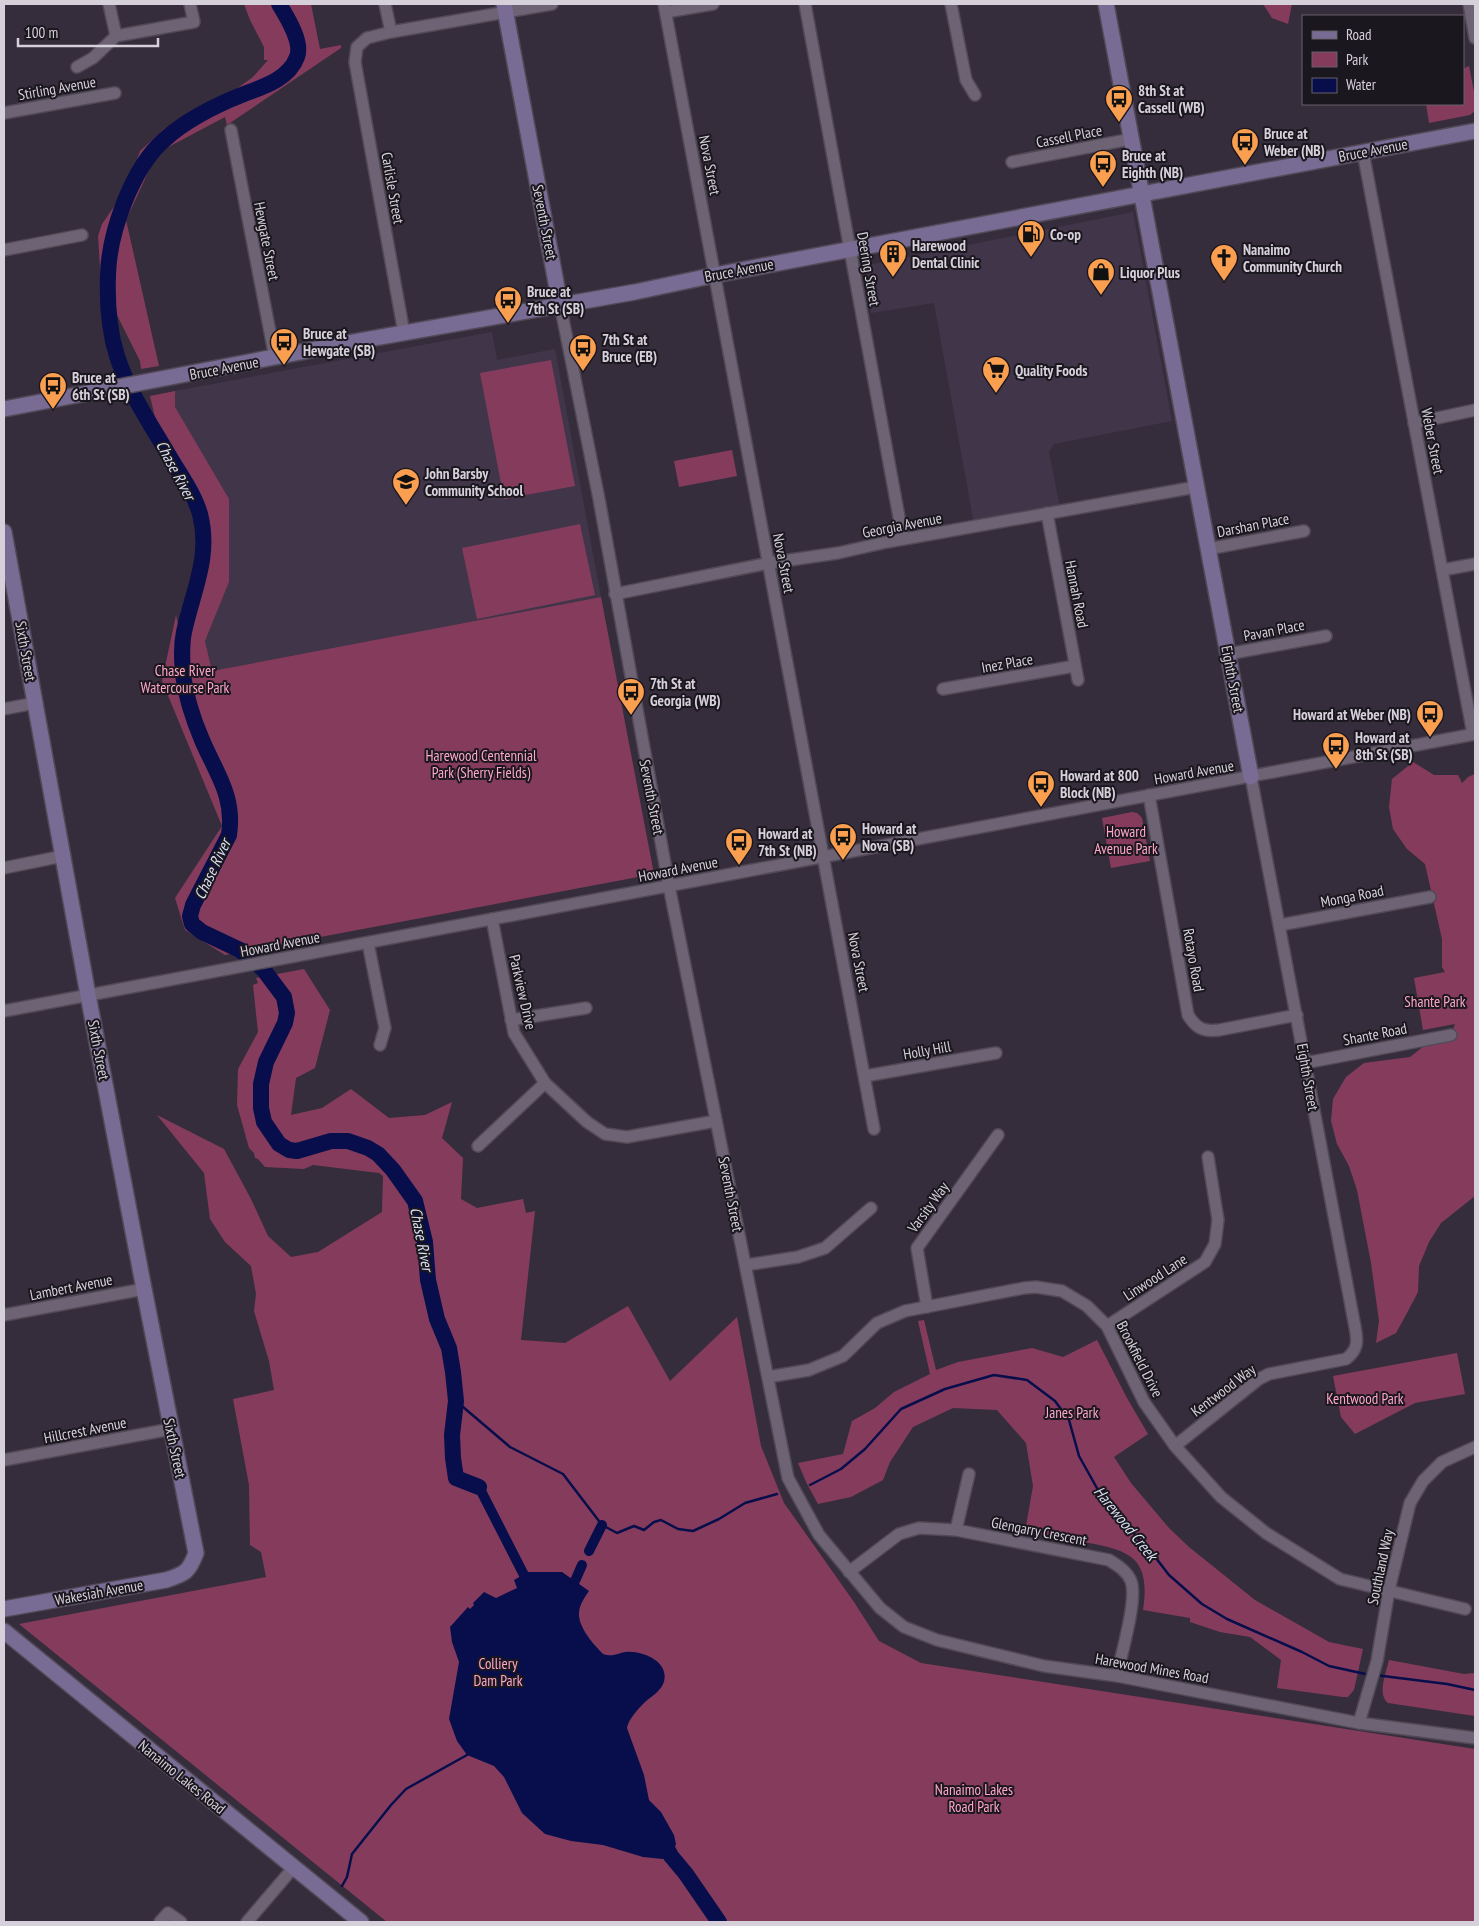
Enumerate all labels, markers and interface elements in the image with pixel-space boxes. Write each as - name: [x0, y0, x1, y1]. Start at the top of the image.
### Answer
- scale bar: [18, 15, 158, 47]
- legend: [1302, 15, 1464, 105]
- text: 100 m: [25, 23, 58, 42]
- text: Road: [1346, 25, 1372, 44]
- text: Park: [1346, 50, 1368, 69]
- street label: Stirling Avenue: [17, 72, 97, 104]
- text: Water: [1346, 75, 1377, 94]
- place label: 8th St at Cassell (WB): [1138, 81, 1205, 117]
- bus stop icon: 8th St at Cassell (WB): [1104, 84, 1134, 123]
- street label: Cassell Place: [1034, 120, 1104, 152]
- place label: Bruce at Weber (NB): [1263, 124, 1325, 160]
- bus stop icon: Bruce at Weber (NB): [1230, 127, 1260, 166]
- street label: Nova Street: [695, 134, 725, 196]
- street label: Bruce Avenue: [1337, 134, 1409, 166]
- place label: Bruce at Eighth (NB): [1122, 146, 1183, 182]
- bus stop icon: Bruce at Eighth (NB): [1088, 149, 1118, 188]
- street label: Carlisle Street: [377, 151, 409, 225]
- street label: Seventh Street: [528, 183, 562, 261]
- street label: Hewgate Street: [250, 200, 284, 282]
- fuel station icon: Co-op: [1016, 219, 1046, 258]
- place label: Co-op: [1050, 225, 1081, 244]
- street label: Deering Street: [853, 231, 885, 307]
- place label: Harewood Dental Clinic: [912, 236, 980, 272]
- building icon: Harewood Dental Clinic: [878, 239, 908, 278]
- place label: Nanaimo Community Church: [1243, 240, 1342, 276]
- church icon: Nanaimo Community Church: [1209, 243, 1239, 282]
- street label: Bruce Avenue: [703, 254, 775, 286]
- shop icon: Liquor Plus: [1086, 257, 1116, 296]
- place label: Liquor Plus: [1120, 263, 1180, 282]
- place label: Bruce at 7th St (SB): [527, 282, 584, 318]
- bus stop icon: Bruce at 7th St (SB): [493, 285, 523, 324]
- place label: Bruce at Hewgate (SB): [303, 324, 375, 360]
- bus stop icon: Bruce at Hewgate (SB): [269, 327, 299, 366]
- place label: 7th St at Bruce (EB): [602, 330, 657, 366]
- bus stop icon: 7th St at Bruce (EB): [568, 333, 598, 372]
- street label: Bruce Avenue: [188, 352, 260, 384]
- supermarket icon: Quality Foods: [981, 355, 1011, 394]
- place label: Quality Foods: [1015, 361, 1087, 380]
- place label: Bruce at 6th St (SB): [72, 368, 130, 404]
- bus stop icon: Bruce at 6th St (SB): [38, 371, 68, 410]
- street label: Weber Street: [1417, 406, 1449, 476]
- water label: Chase River: [152, 437, 201, 505]
- place label: John Barsby Community School: [424, 464, 523, 500]
- school or university icon: John Barsby Community School: [391, 467, 421, 506]
- street label: Georgia Avenue: [861, 508, 943, 542]
- street label: Darshan Place: [1215, 509, 1291, 541]
- street label: Nova Street: [769, 532, 799, 594]
- street label: Hannah Road: [1061, 559, 1093, 629]
- street label: Pavan Place: [1242, 615, 1306, 645]
- street label: Sixth Street: [11, 619, 41, 683]
- street label: Eighth Street: [1217, 644, 1249, 714]
- street label: Inez Place: [980, 649, 1034, 677]
- park label: Chase River Watercourse Park: [141, 661, 230, 697]
- place label: 7th St at Georgia (WB): [650, 674, 721, 710]
- bus stop icon: 7th St at Georgia (WB): [616, 677, 646, 716]
- bus stop icon: Howard at Weber (NB): [1415, 699, 1445, 738]
- place label: Howard at Weber (NB): [1293, 705, 1411, 724]
- place label: Howard at 8th St (SB): [1355, 728, 1413, 764]
- bus stop icon: Howard at 8th St (SB): [1321, 731, 1351, 770]
- park label: Harewood Centennial Park (Sherry Fields): [426, 746, 537, 782]
- street label: Howard Avenue: [1153, 756, 1235, 788]
- street label: Seventh Street: [635, 758, 669, 836]
- place label: Howard at 800 Block (NB): [1060, 766, 1139, 802]
- bus stop icon: Howard at 800 Block (NB): [1026, 769, 1056, 808]
- place label: Howard at Nova (SB): [862, 819, 917, 855]
- bus stop icon: Howard at Nova (SB): [828, 822, 858, 861]
- park label: Howard Avenue Park: [1094, 822, 1158, 858]
- place label: Howard at 7th St (NB): [758, 824, 817, 860]
- bus stop icon: Howard at 7th St (NB): [724, 827, 754, 866]
- water label: Chase River: [189, 833, 236, 902]
- street label: Howard Avenue: [637, 852, 719, 886]
- street label: Monga Road: [1319, 881, 1385, 911]
- street label: Howard Avenue: [239, 927, 321, 961]
- street label: Rotayo Road: [1179, 927, 1209, 993]
- street label: Nova Street: [844, 931, 874, 993]
- street label: Parkview Drive: [505, 953, 541, 1031]
- park label: Shante Park: [1404, 992, 1466, 1011]
- street label: Sixth Street: [84, 1018, 114, 1082]
- street label: Shante Road: [1341, 1019, 1409, 1049]
- street label: Holly Hill: [902, 1036, 953, 1064]
- street label: Eighth Street: [1293, 1042, 1323, 1112]
- street label: Seventh Street: [714, 1155, 748, 1233]
- street label: Varsity Way: [903, 1178, 953, 1237]
- water label: Chase River: [406, 1205, 438, 1275]
- street label: Linwood Lane: [1120, 1249, 1190, 1305]
- street label: Lambert Avenue: [28, 1270, 114, 1304]
- street label: Brookfield Drive: [1113, 1318, 1167, 1400]
- street label: Kentwood Way: [1187, 1359, 1259, 1420]
- park label: Kentwood Park: [1326, 1389, 1404, 1408]
- park label: Janes Park: [1045, 1403, 1099, 1422]
- street label: Hillcrest Avenue: [42, 1413, 128, 1447]
- street label: Sixth Street: [159, 1416, 191, 1480]
- water label: Harewood Creek: [1090, 1482, 1163, 1566]
- street label: Glengarry Crescent: [990, 1512, 1088, 1550]
- street label: Southland Way: [1363, 1527, 1397, 1607]
- street label: Wakesiah Avenue: [53, 1575, 145, 1609]
- street label: Harewood Mines Road: [1094, 1649, 1210, 1687]
- park label: Colliery Dam Park: [473, 1654, 523, 1690]
- street label: Nanaimo Lakes Road: [134, 1736, 230, 1818]
- park label: Nanaimo Lakes Road Park: [935, 1780, 1013, 1816]

